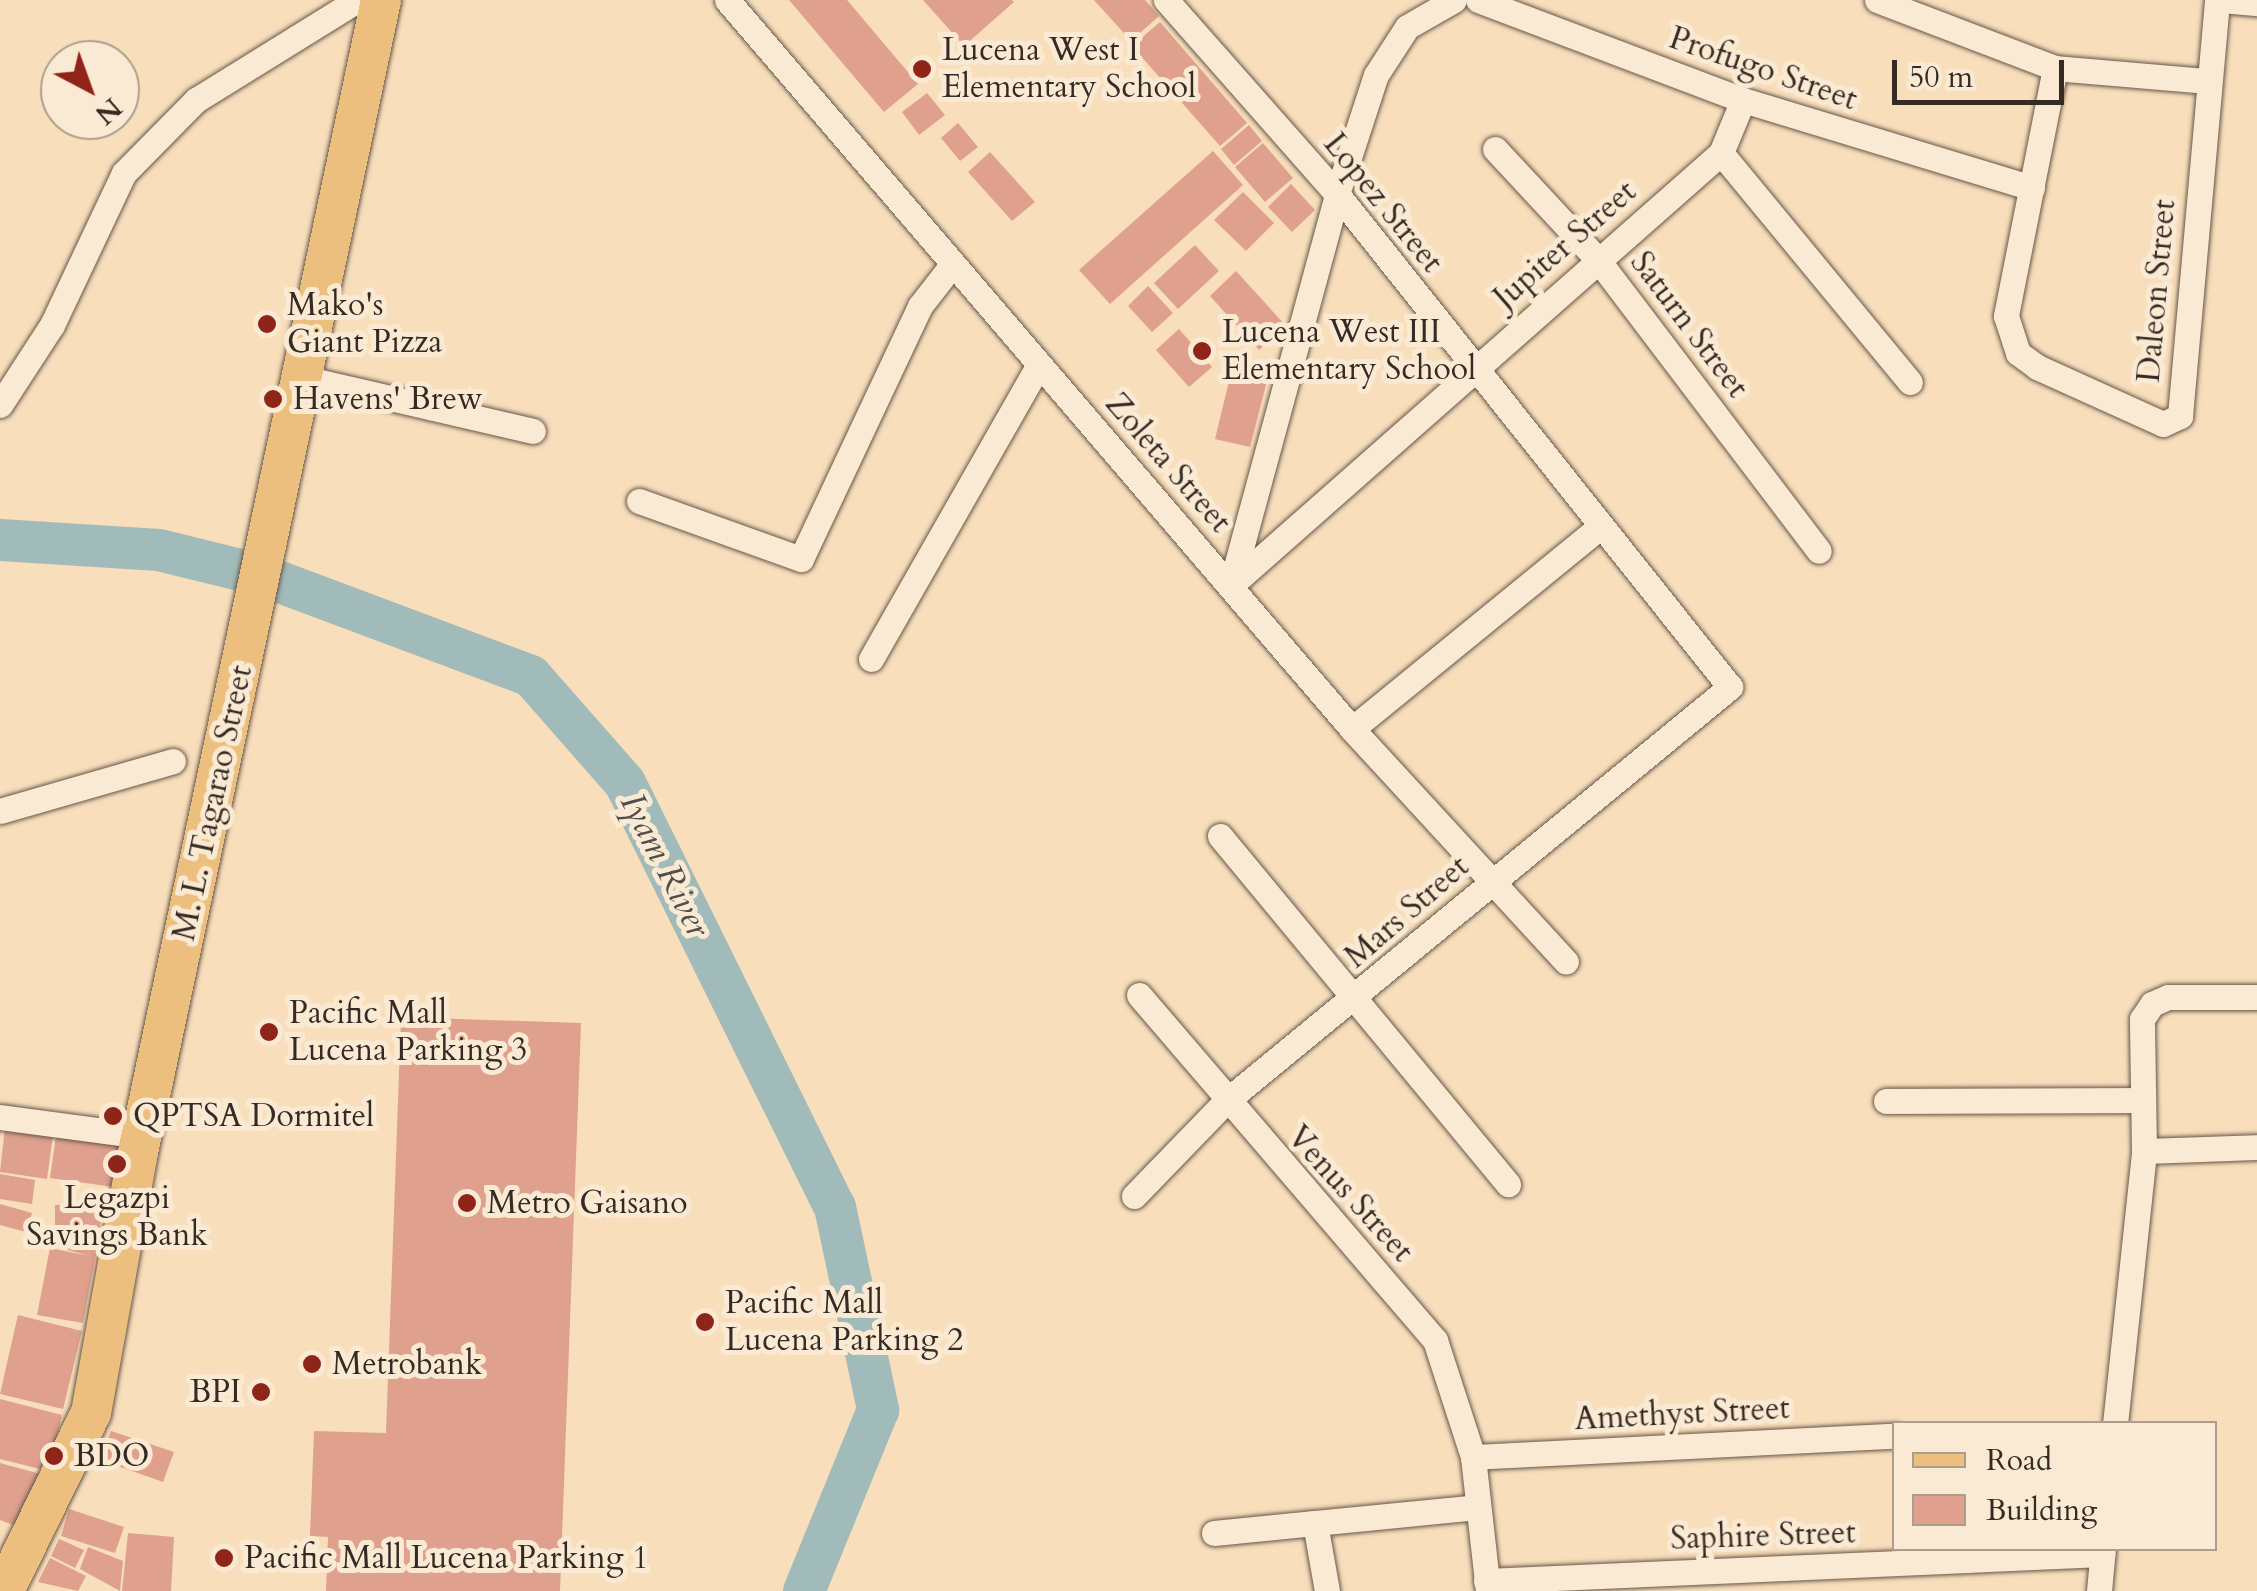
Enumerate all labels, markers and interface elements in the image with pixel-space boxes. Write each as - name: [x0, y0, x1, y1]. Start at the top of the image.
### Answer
- street label: Profugo Street: [1664, 19, 1862, 119]
- place label: Lucena West I Elementary School: [942, 32, 1196, 107]
- north arrow: [40, 40, 140, 140]
- scale bar: [1897, 40, 2070, 102]
- text: 50 m: [1909, 57, 1973, 98]
- marker: Lucena West I Elementary School: [911, 58, 933, 80]
- text: N: [87, 89, 130, 133]
- street label: Lopez Street: [1315, 126, 1451, 280]
- street label: Jupiter Street: [1486, 173, 1644, 317]
- street label: Daleon Street: [2130, 198, 2184, 384]
- street label: Saturn Street: [1622, 244, 1756, 406]
- place label: Mako's Giant Pizza: [287, 287, 442, 362]
- marker: Mako's Giant Pizza: [256, 313, 278, 335]
- place label: Lucena West III Elementary School: [1222, 314, 1476, 389]
- marker: Lucena West III Elementary School: [1191, 340, 1213, 362]
- place label: Havens' Brew: [293, 380, 483, 418]
- street label: Zoleta Street: [1097, 385, 1239, 541]
- marker: Havens' Brew: [262, 388, 284, 410]
- street label: M. L. Tagarao Street: [165, 662, 261, 944]
- water label: Iyam River: [611, 786, 719, 944]
- street label: Mars Street: [1337, 848, 1477, 976]
- place label: Pacific Mall Lucena Parking 3: [289, 995, 527, 1070]
- marker: Pacific Mall Lucena Parking 3: [258, 1021, 280, 1043]
- place label: QPTSA Dormitel: [133, 1097, 374, 1135]
- marker: QPTSA Dormitel: [102, 1105, 124, 1127]
- street label: Venus Street: [1279, 1118, 1421, 1270]
- marker: Legazpi Savings Bank: [106, 1153, 128, 1175]
- place label: Legazpi Savings Bank: [26, 1180, 208, 1255]
- place label: Metro Gaisano: [487, 1184, 688, 1222]
- marker: Metro Gaisano: [456, 1192, 478, 1214]
- place label: Pacific Mall Lucena Parking 2: [725, 1285, 963, 1360]
- marker: Pacific Mall Lucena Parking 2: [694, 1311, 716, 1333]
- place label: Metrobank: [332, 1345, 482, 1383]
- marker: Metrobank: [301, 1353, 323, 1375]
- place label: BPI: [189, 1373, 241, 1411]
- marker: BPI: [250, 1381, 272, 1403]
- street label: Amethyst Street: [1573, 1389, 1791, 1439]
- legend: [1892, 1421, 2217, 1551]
- place label: BDO: [74, 1437, 149, 1475]
- text: Road: [1986, 1440, 2052, 1481]
- marker: BDO: [43, 1445, 65, 1467]
- text: Building: [1986, 1490, 2097, 1531]
- street label: Saphire Street: [1670, 1514, 1856, 1558]
- place label: Pacific Mall Lucena Parking 1: [244, 1539, 649, 1577]
- marker: Pacific Mall Lucena Parking 1: [213, 1547, 235, 1569]

